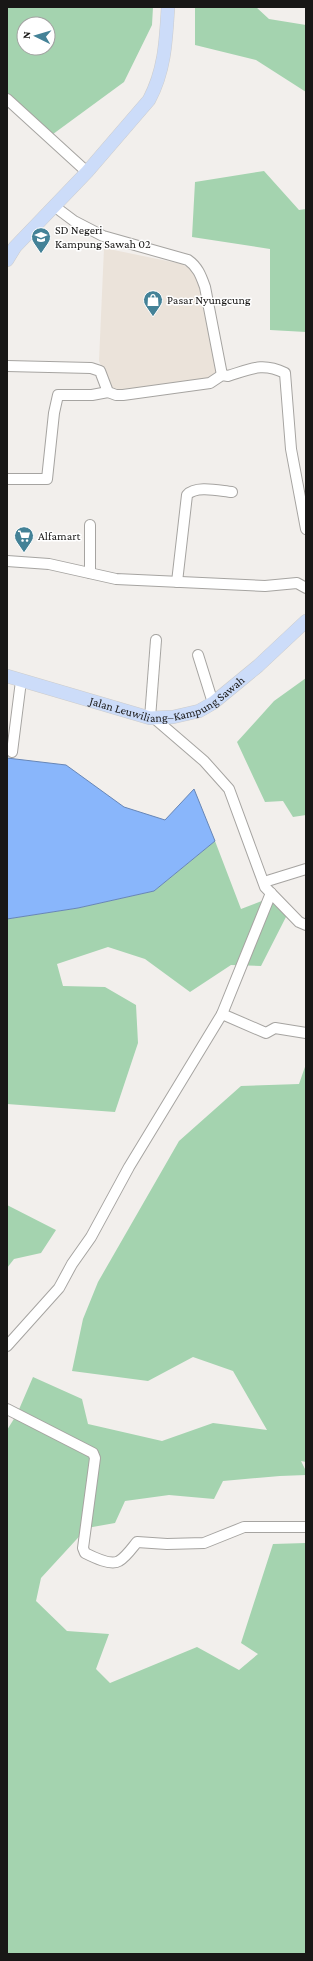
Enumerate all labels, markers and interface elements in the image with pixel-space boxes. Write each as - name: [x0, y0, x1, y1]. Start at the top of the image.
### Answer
- north arrow: [16, 16, 56, 56]
- text: N: [20, 30, 32, 39]
- place label: SD Negeri Kampung Sawah 02: [55, 223, 151, 251]
- school or university icon: SD Negeri Kampung Sawah 02: [30, 226, 52, 254]
- shop icon: Pasar Nyungcung: [142, 289, 164, 317]
- place label: Pasar Nyungcung: [167, 293, 251, 307]
- supermarket icon: Alfamart: [13, 525, 35, 553]
- place label: Alfamart: [38, 529, 82, 543]
- street label: Jalan Leuwiliang–Kampung Sawah: [87, 673, 248, 725]

